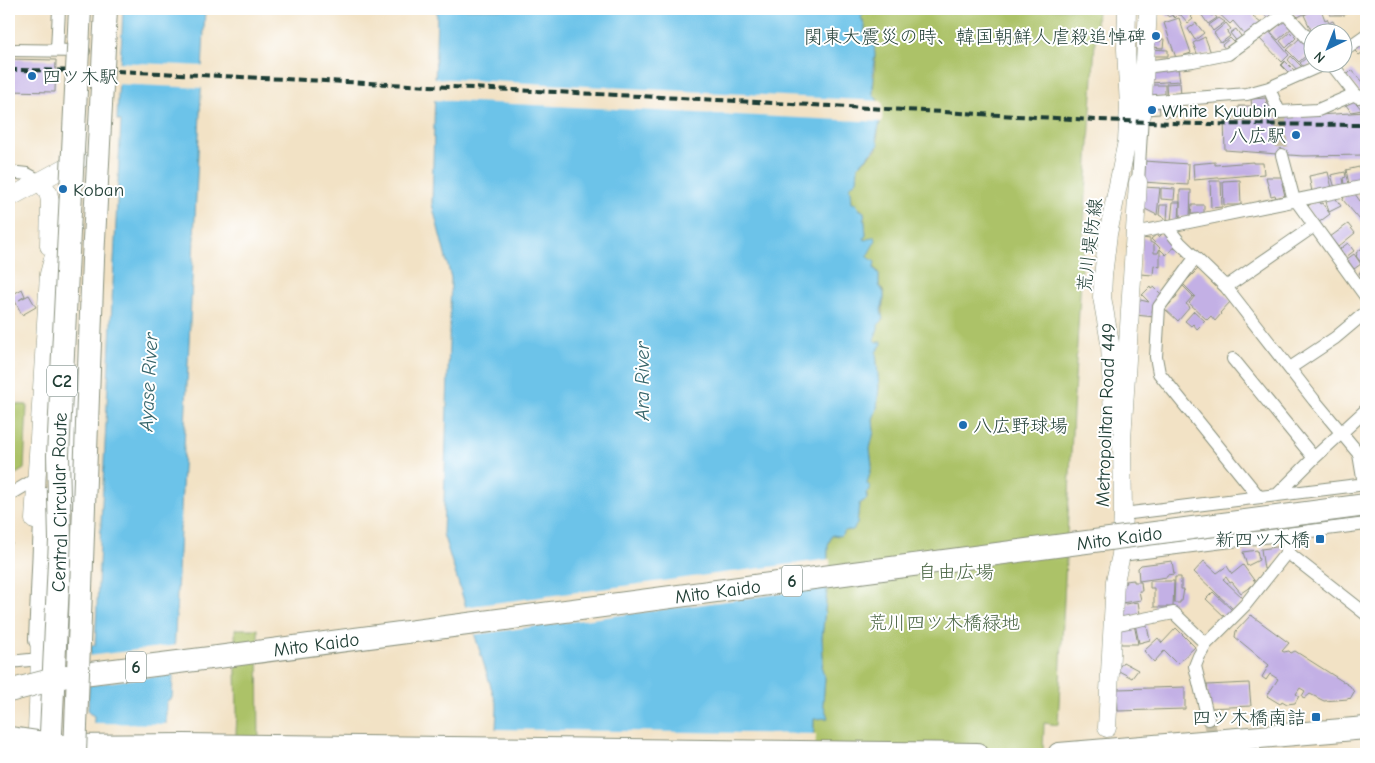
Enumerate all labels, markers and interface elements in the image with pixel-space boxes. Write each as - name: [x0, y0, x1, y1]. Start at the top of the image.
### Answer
- north arrow: [1302, 22, 1352, 72]
- place label: 関東大震災の時、韓国朝鮮人虐殺追悼碑: [804, 26, 1146, 48]
- marker: 関東大震災の時、韓国朝鮮人虐殺追悼碑: [1150, 30, 1162, 42]
- text: N: [1310, 48, 1329, 66]
- place label: 四ツ木駅: [42, 66, 118, 88]
- marker: 四ツ木駅: [26, 70, 38, 82]
- place label: White Kyuubin: [1162, 100, 1277, 122]
- marker: White Kyuubin: [1146, 104, 1158, 116]
- place label: 八広駅: [1229, 125, 1286, 147]
- marker: 八広駅: [1290, 129, 1302, 141]
- place label: Koban: [73, 179, 124, 201]
- marker: Koban: [57, 183, 69, 195]
- street label: 荒川堤防線: [1073, 197, 1107, 294]
- street label: Metropolitan Road 449: [1092, 323, 1120, 507]
- water label: Ayase River: [134, 331, 163, 433]
- water label: Ara River: [631, 341, 654, 421]
- road number: C2: [47, 366, 77, 396]
- street label: Central Circular Route: [48, 412, 72, 593]
- place label: 八広野球場: [973, 415, 1068, 437]
- marker: 八広野球場: [957, 419, 969, 431]
- street label: Mito Kaido: [1075, 522, 1164, 555]
- place label: 新四ツ木橋: [1215, 529, 1310, 551]
- marker: 新四ツ木橋: [1314, 533, 1326, 545]
- park label: 自由広場: [918, 561, 994, 583]
- road number: 6: [782, 566, 802, 596]
- street label: Mito Kaido: [673, 575, 762, 608]
- park label: 荒川四ツ木橋緑地: [868, 612, 1020, 634]
- street label: Mito Kaido: [272, 628, 361, 662]
- road number: 6: [126, 652, 146, 682]
- place label: 四ツ木橋南詰: [1192, 707, 1306, 729]
- marker: 四ツ木橋南詰: [1310, 711, 1322, 723]

